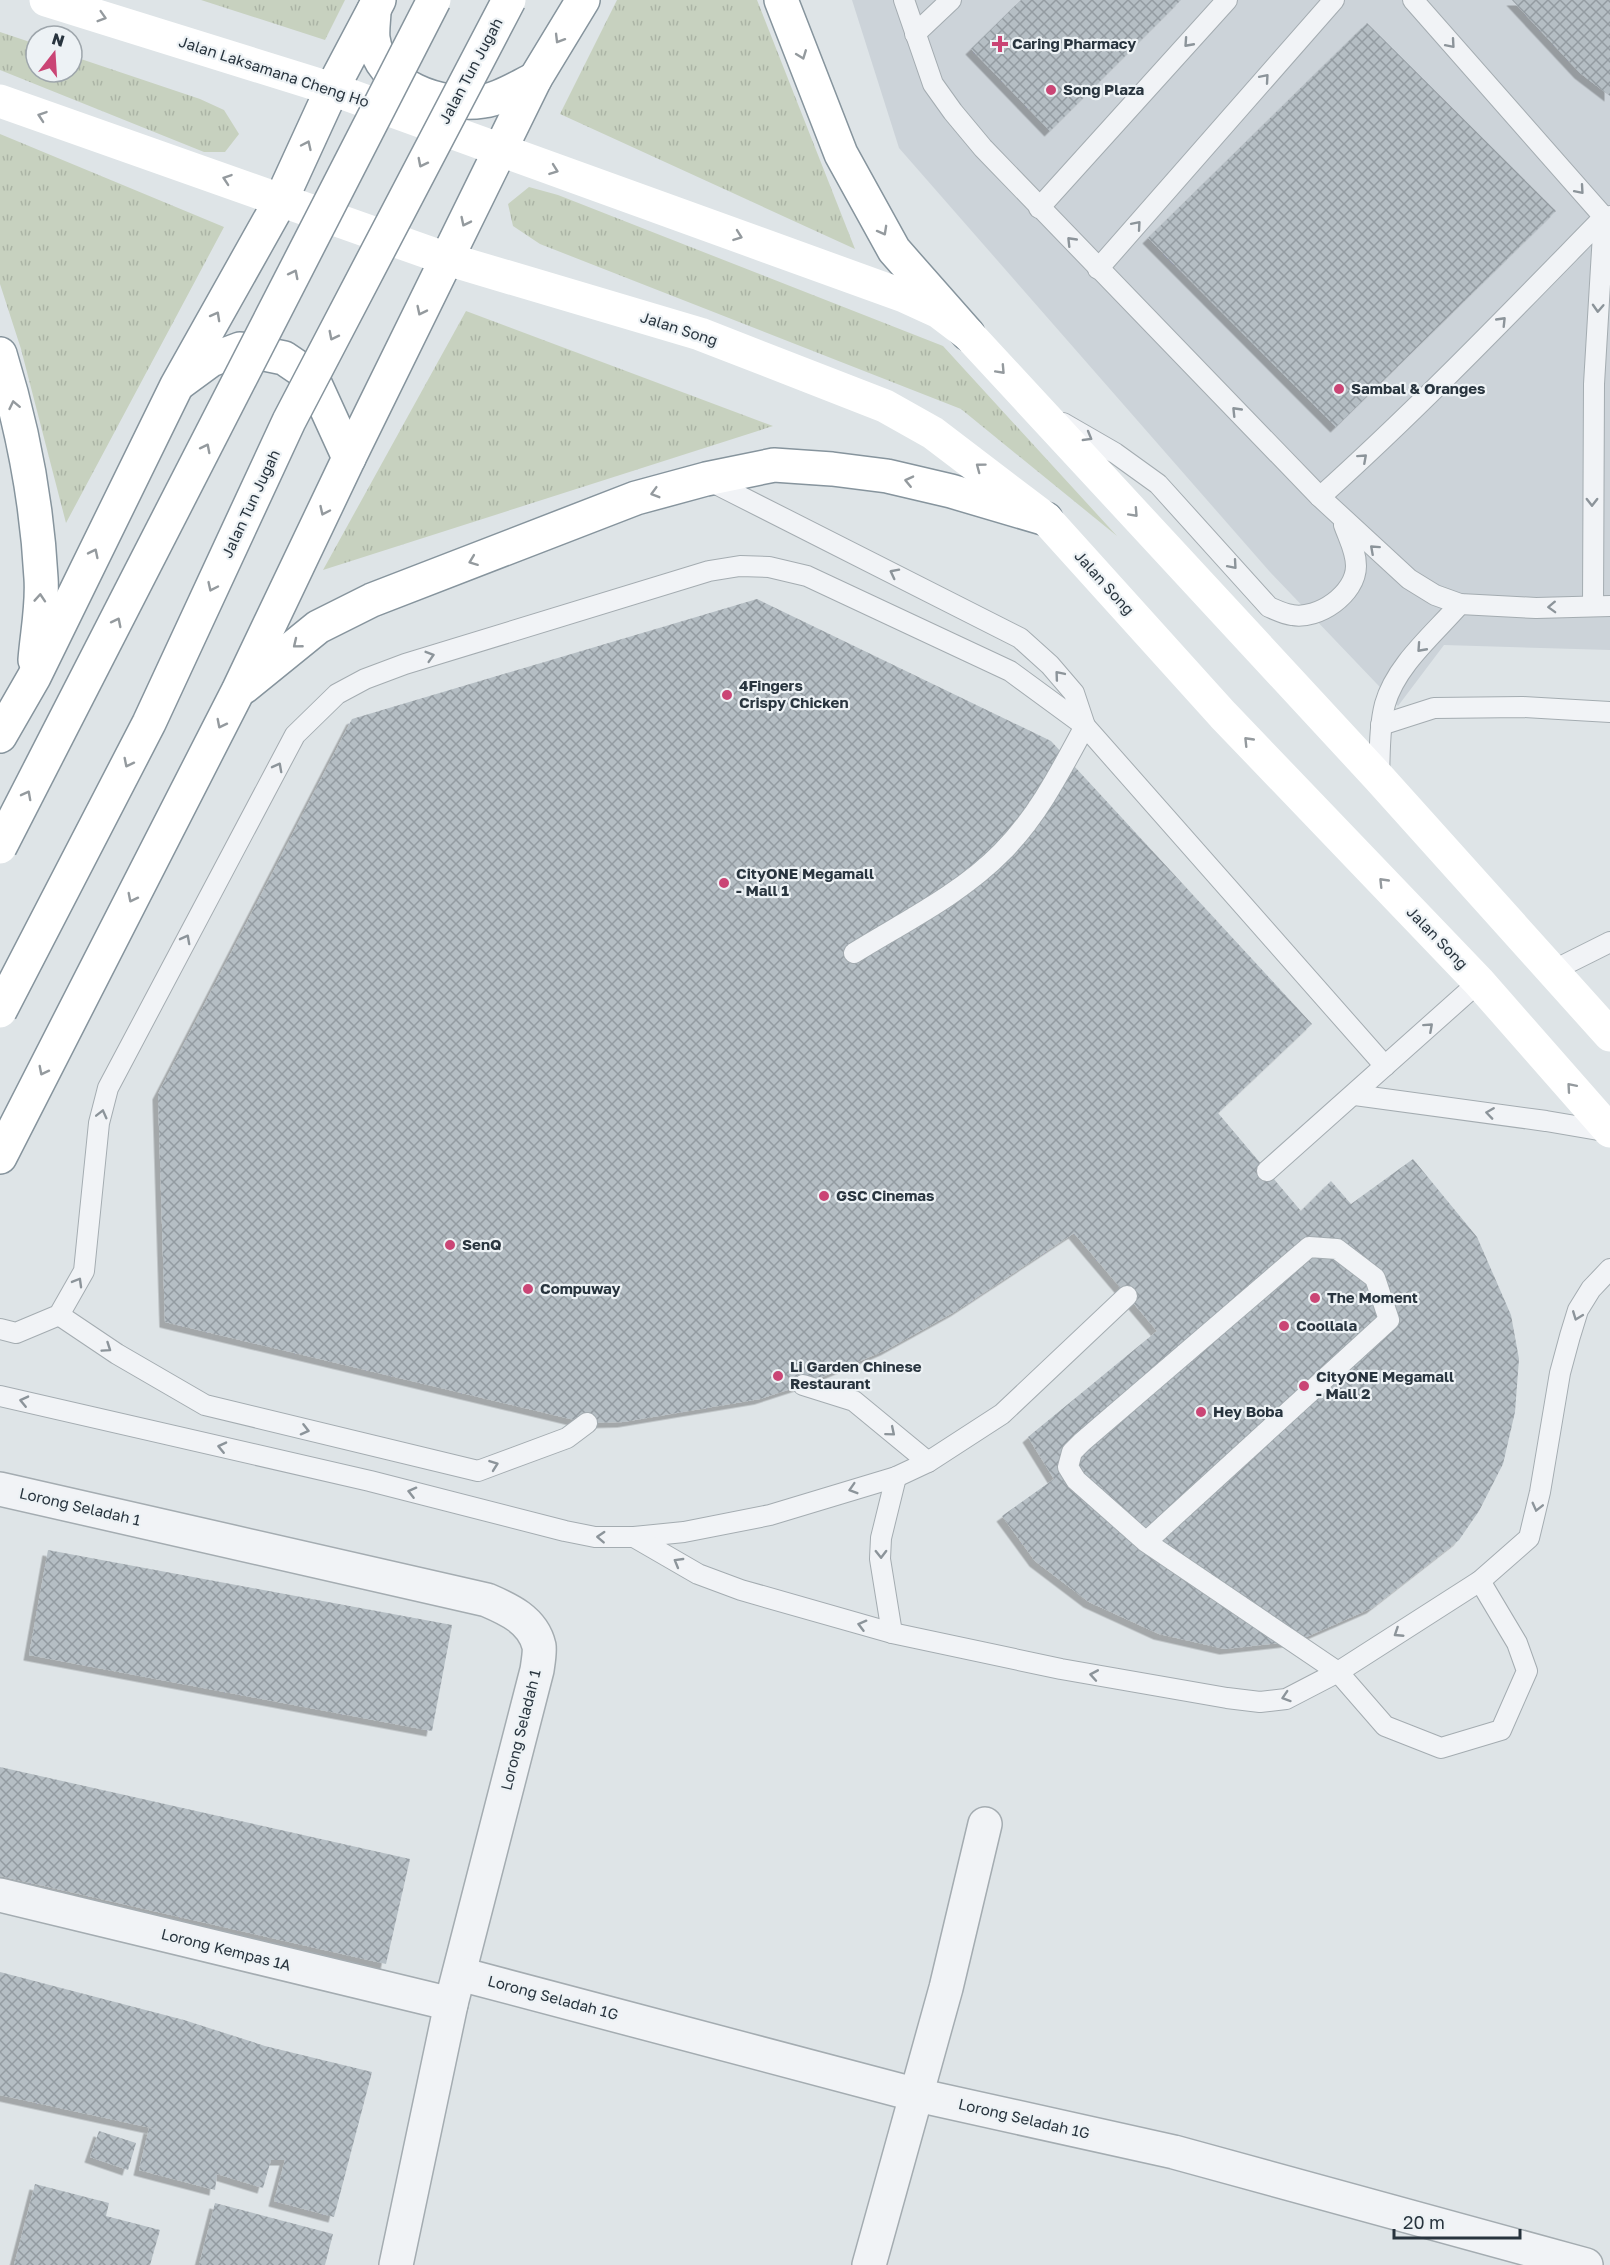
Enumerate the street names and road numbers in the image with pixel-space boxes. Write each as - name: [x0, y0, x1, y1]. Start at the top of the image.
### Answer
- street label: Jalan Tun Jugah: [435, 14, 506, 127]
- street label: Jalan Laksamana Cheng Ho: [177, 32, 372, 110]
- street label: Jalan Song: [638, 307, 720, 349]
- street label: Jalan Tun Jugah: [217, 447, 283, 561]
- street label: Jalan Song: [1071, 547, 1138, 618]
- street label: Jalan Song: [1403, 902, 1472, 972]
- street label: Lorong Seladah 1: [18, 1483, 143, 1529]
- street label: Lorong Seladah 1: [496, 1668, 544, 1792]
- street label: Lorong Kempas 1A: [160, 1924, 293, 1974]
- street label: Lorong Seladah 1G: [486, 1971, 621, 2023]
- street label: Lorong Seladah 1G: [957, 2094, 1092, 2142]

